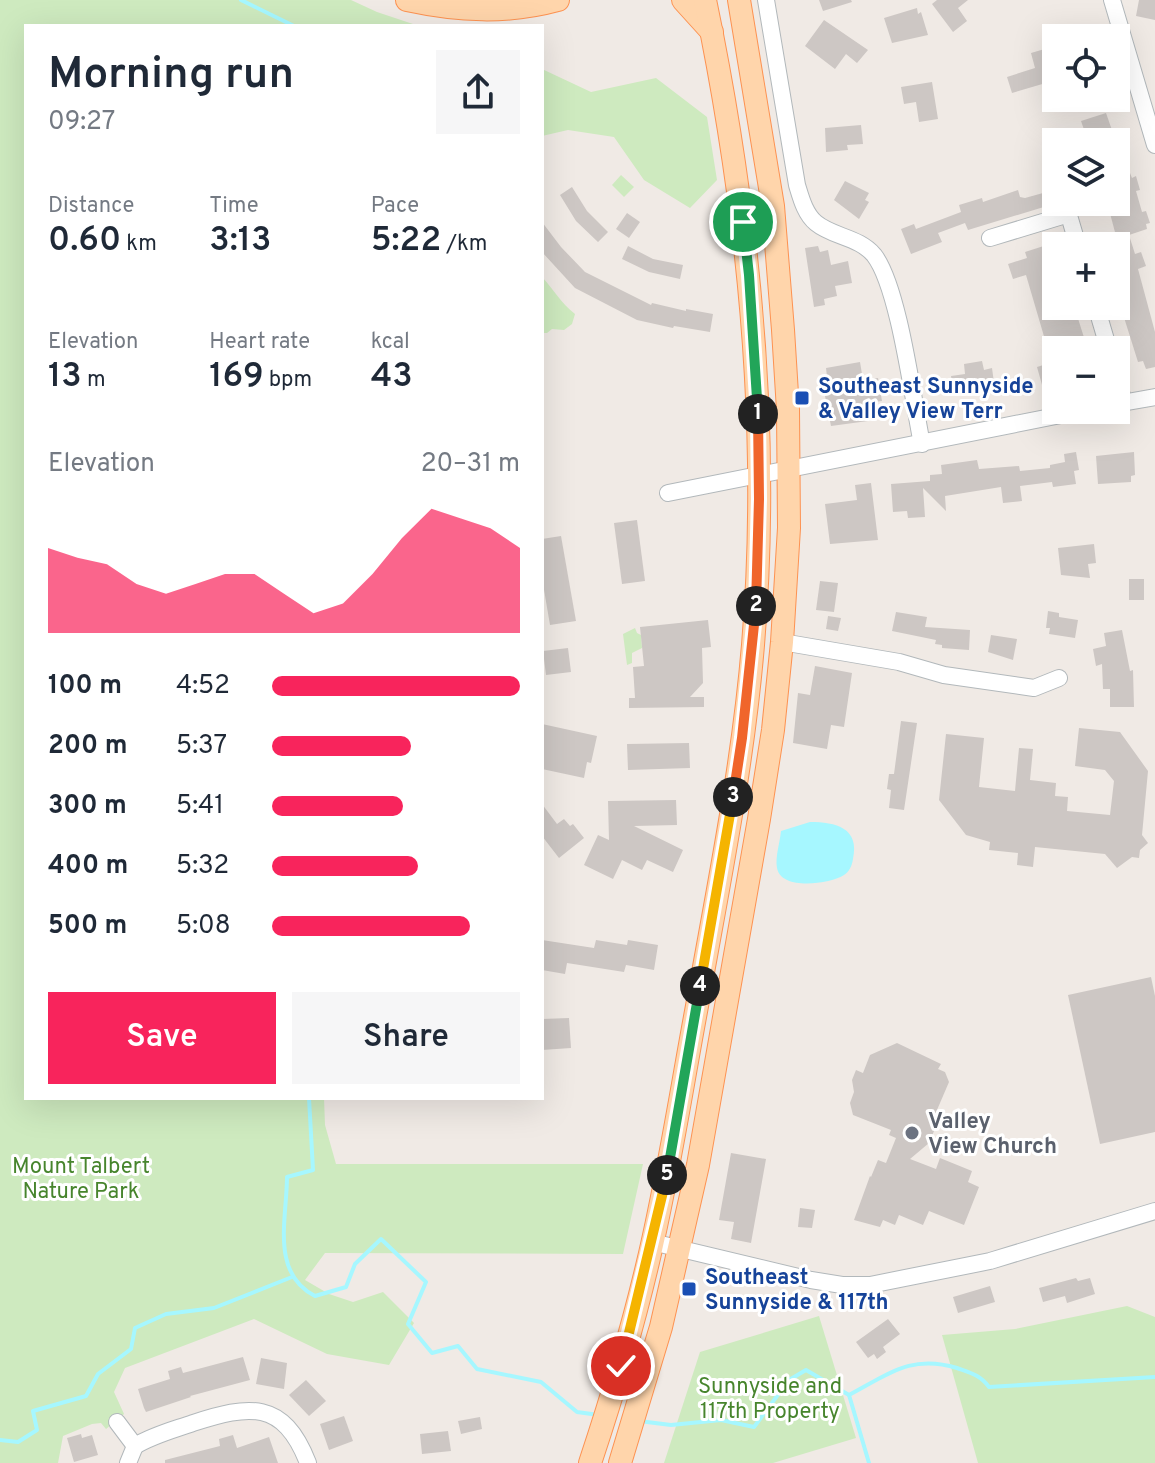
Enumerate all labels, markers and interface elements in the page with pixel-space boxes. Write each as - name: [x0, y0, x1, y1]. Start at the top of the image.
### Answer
- map controls: [1042, 24, 1130, 424]
- button: locate: [1042, 24, 1130, 112]
- text: Morning run: [48, 48, 294, 104]
- button: share: [436, 50, 520, 134]
- text: 09:27: [48, 106, 115, 139]
- button: layers: [1042, 128, 1130, 216]
- pin: [709, 188, 777, 256]
- text: Distance: [48, 193, 134, 220]
- text: Time: [209, 193, 259, 220]
- text: Pace: [371, 193, 419, 220]
- icon: arrive: [721, 200, 765, 244]
- text: 0.60: [48, 220, 121, 263]
- text: 3:13: [209, 220, 272, 263]
- text: 5:22: [371, 220, 441, 263]
- text: km: [121, 231, 157, 258]
- text: /km: [441, 231, 487, 258]
- button: +: [1042, 232, 1130, 320]
- text: Elevation: [48, 329, 138, 356]
- text: Heart rate: [209, 329, 310, 356]
- text: kcal: [371, 329, 410, 356]
- button: −: [1042, 336, 1130, 424]
- text: 13: [48, 356, 82, 399]
- text: 169: [209, 356, 264, 399]
- text: 43: [371, 356, 413, 399]
- text: m: [82, 367, 106, 394]
- text: bpm: [264, 367, 312, 394]
- place label: Southeast Sunnyside & Valley View Terr: [818, 374, 1034, 426]
- marker: Southeast Sunnyside & Valley View Terr: [793, 389, 811, 407]
- pin: 1: [738, 394, 778, 434]
- text: 1: [754, 400, 762, 427]
- text: Elevation: [48, 448, 155, 481]
- text: 20–31 m: [421, 448, 520, 481]
- pin: 2: [736, 586, 776, 626]
- text: 2: [749, 592, 763, 619]
- text: 100 m: [48, 670, 122, 703]
- text: 4:52: [176, 670, 230, 703]
- text: 200 m: [48, 730, 127, 763]
- text: 5:37: [176, 730, 227, 763]
- pin: 3: [713, 777, 753, 817]
- text: 3: [726, 783, 740, 810]
- text: 300 m: [48, 790, 127, 823]
- text: 5:41: [176, 790, 224, 823]
- text: 400 m: [48, 850, 128, 883]
- text: 5:32: [176, 850, 229, 883]
- text: 500 m: [48, 910, 127, 943]
- text: 5:08: [176, 910, 231, 943]
- pin: 4: [680, 966, 720, 1006]
- text: 4: [693, 972, 707, 999]
- button: Save: [48, 992, 276, 1084]
- button: Share: [292, 992, 520, 1084]
- place label: Valley View Church: [928, 1109, 1057, 1161]
- marker: Valley View Church: [903, 1124, 921, 1142]
- park label: Mount Talbert Nature Park: [12, 1154, 150, 1206]
- pin: 5: [647, 1155, 687, 1195]
- text: 5: [660, 1161, 674, 1188]
- place label: Southeast Sunnyside & 117th: [705, 1265, 889, 1317]
- marker: Southeast Sunnyside & 117th: [680, 1280, 698, 1298]
- pin: [587, 1332, 655, 1400]
- icon: check: [599, 1344, 643, 1388]
- park label: Sunnyside and 117th Property: [698, 1374, 842, 1426]

